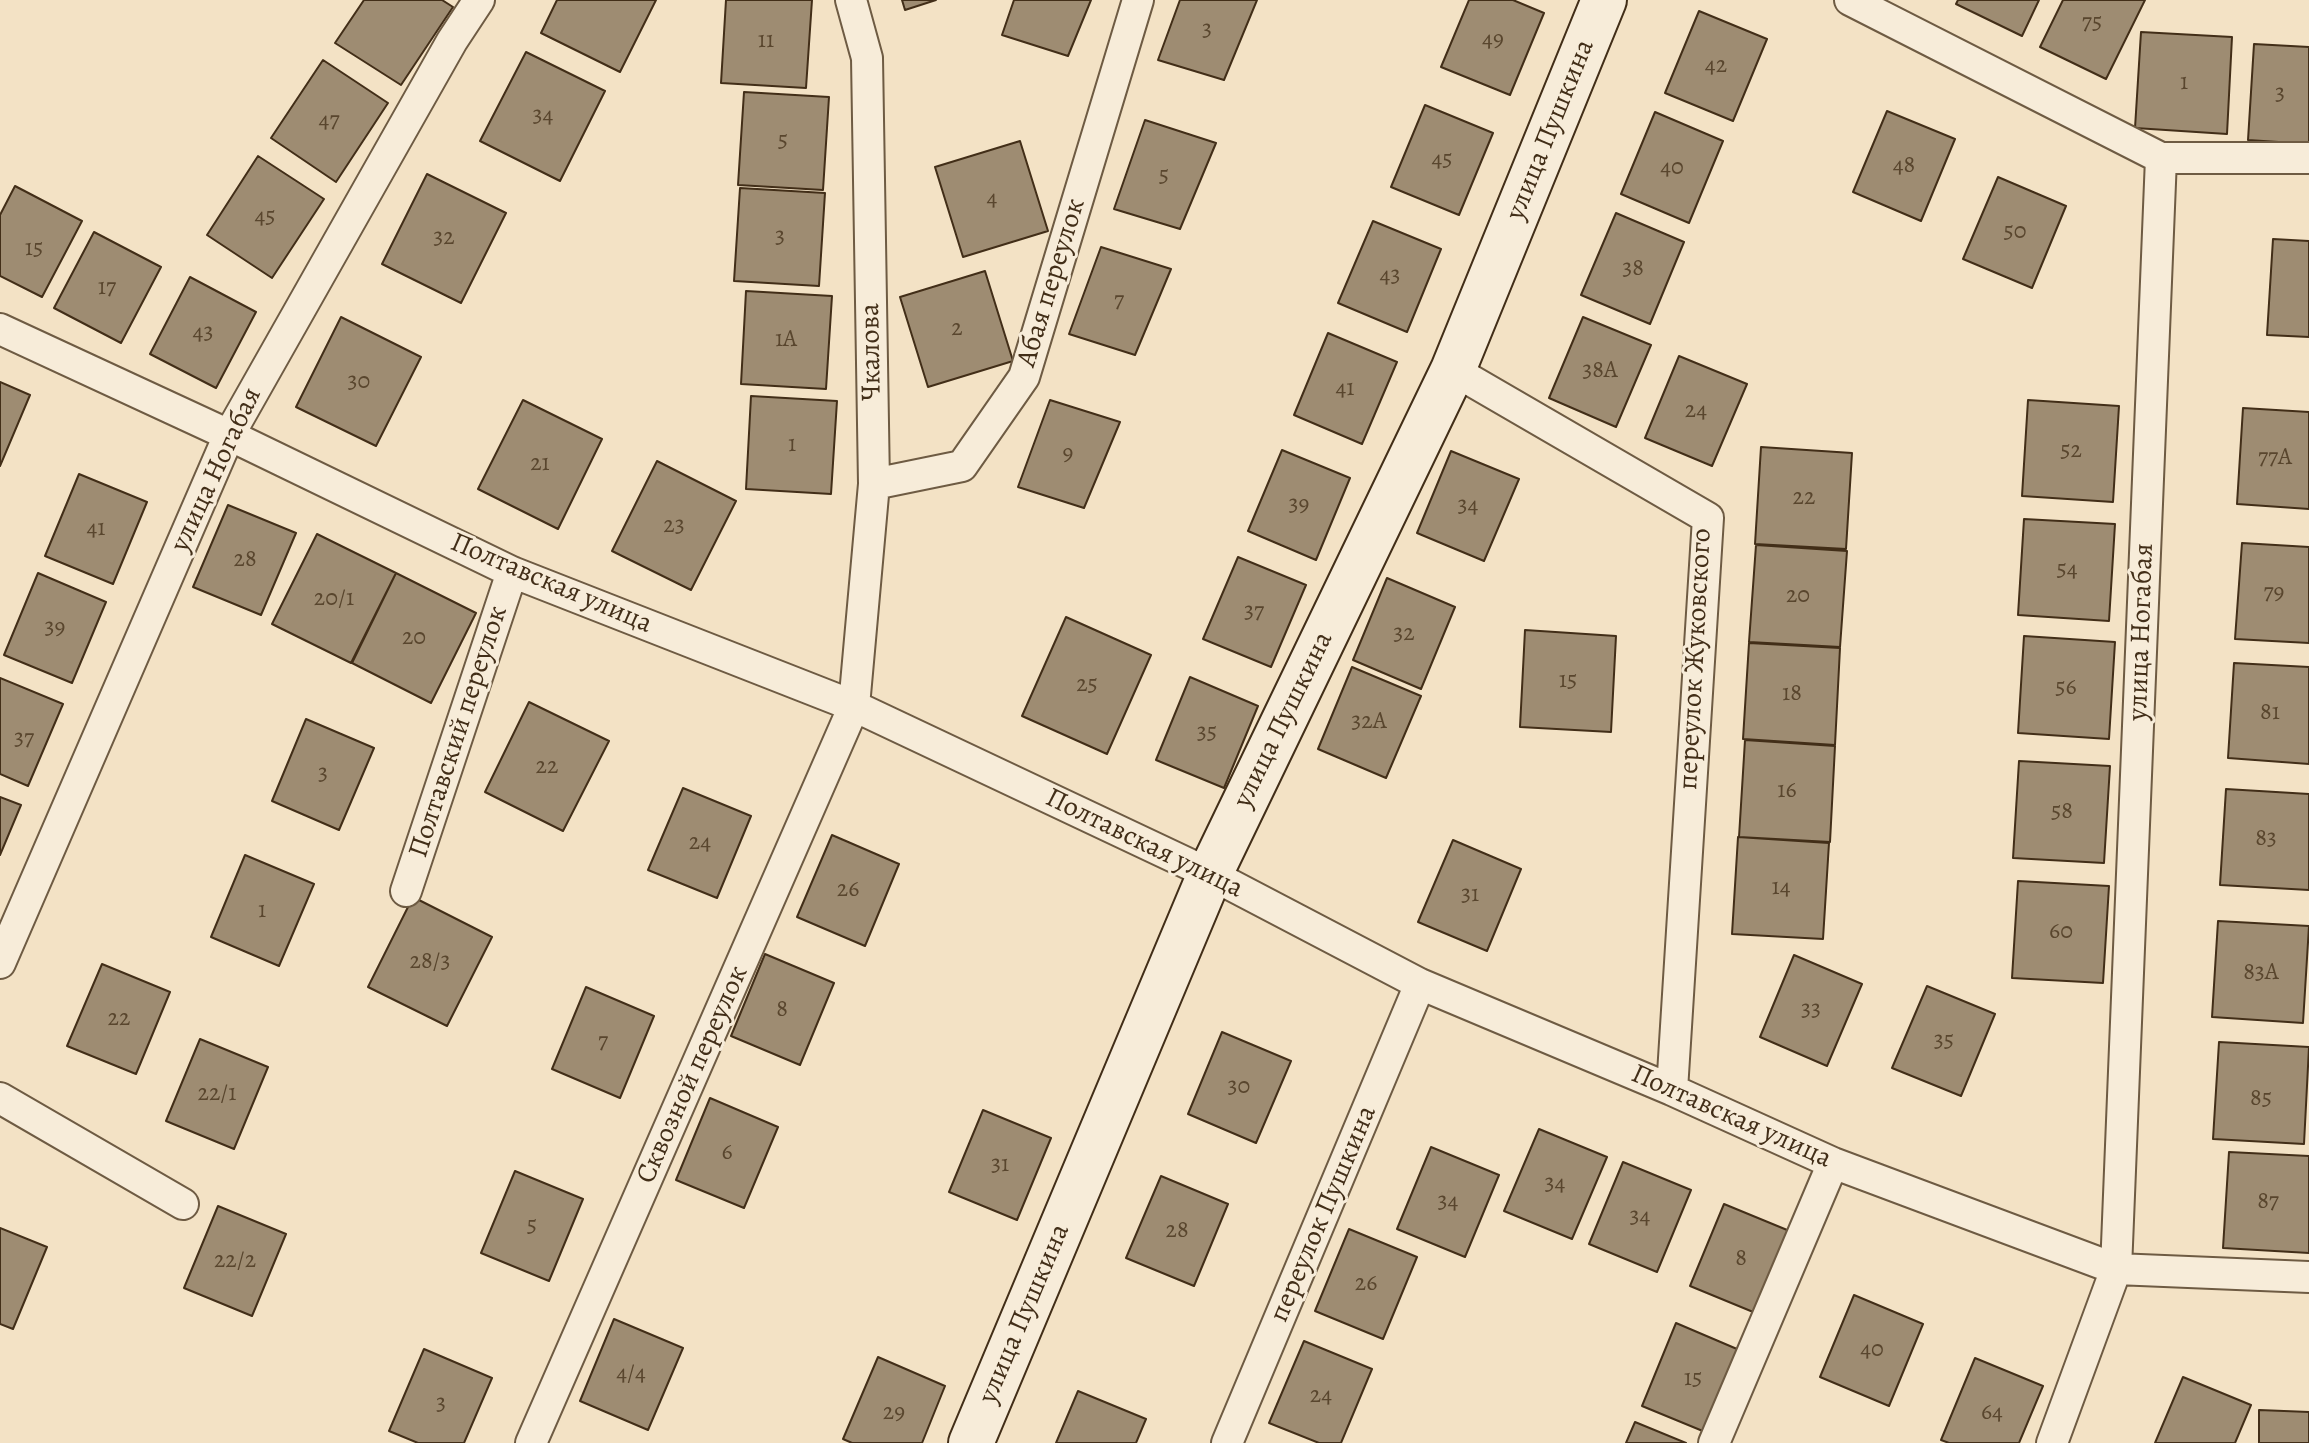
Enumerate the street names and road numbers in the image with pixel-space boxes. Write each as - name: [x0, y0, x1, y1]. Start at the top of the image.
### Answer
- street label: улица Пушкина: [1499, 35, 1603, 225]
- street label: Абая переулок: [1010, 195, 1094, 371]
- street label: Чкалова: [854, 303, 890, 401]
- street label: улица Ногабая: [164, 382, 270, 558]
- street label: Полтавская улица: [445, 526, 657, 642]
- street label: переулок Жуковского: [1672, 527, 1720, 791]
- street label: улица Ногабая: [2122, 543, 2162, 721]
- street label: Полтавский переулок: [402, 602, 516, 862]
- street label: улица Пушкина: [1227, 626, 1341, 814]
- street label: Полтавская улица: [1040, 782, 1248, 906]
- street label: Сквозной переулок: [630, 961, 756, 1189]
- street label: Полтавская улица: [1626, 1058, 1836, 1176]
- street label: переулок Пушкина: [1263, 1101, 1385, 1327]
- street label: улица Пушкина: [972, 1219, 1078, 1409]

